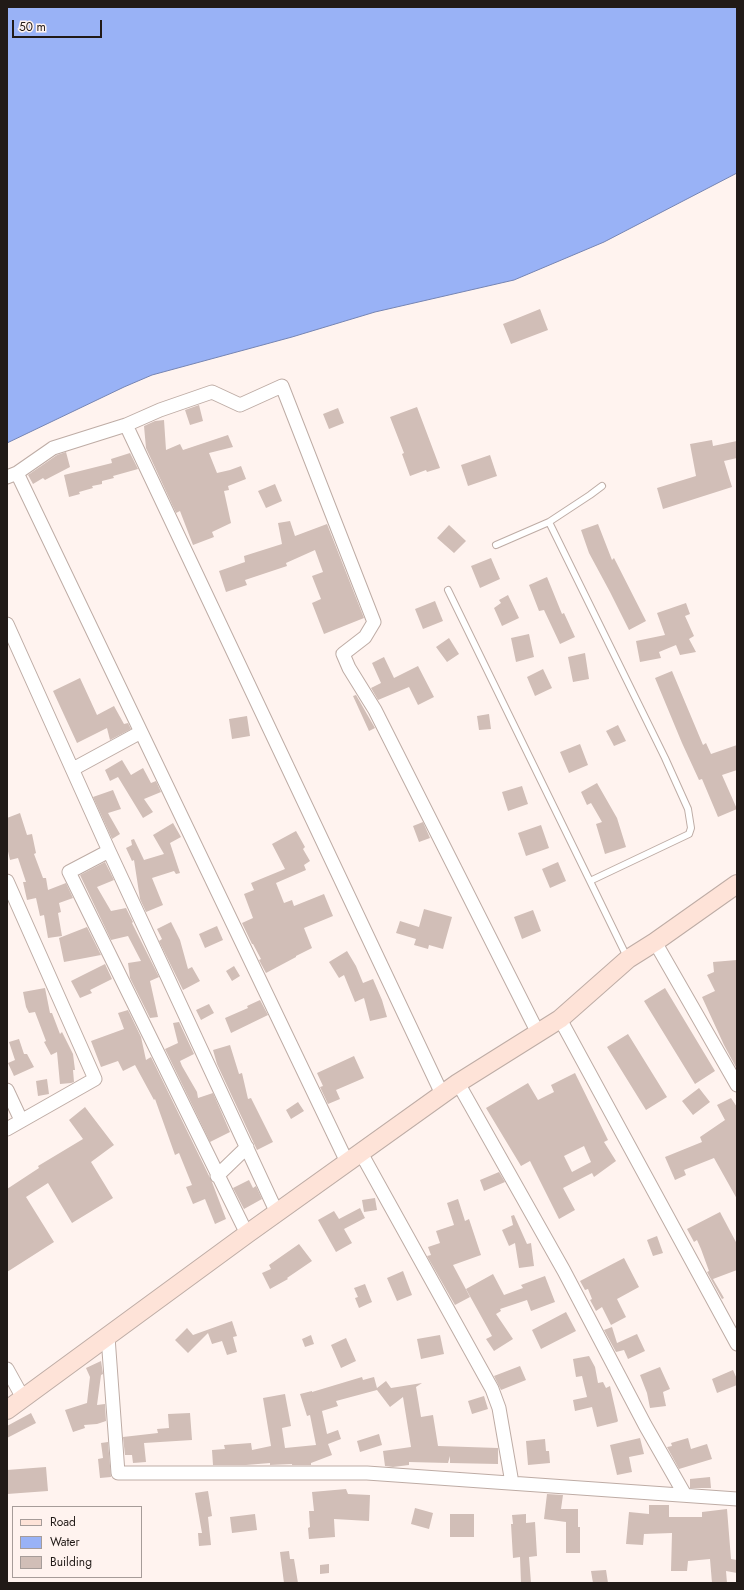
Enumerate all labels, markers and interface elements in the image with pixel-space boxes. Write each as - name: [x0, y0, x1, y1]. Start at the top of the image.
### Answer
- scale bar: [14, 12, 104, 38]
- text: 50 m: [19, 18, 46, 36]
- legend: [12, 1506, 142, 1578]
- text: Road: [50, 1513, 76, 1531]
- text: Water: [50, 1533, 80, 1551]
- text: Building: [50, 1553, 92, 1571]

